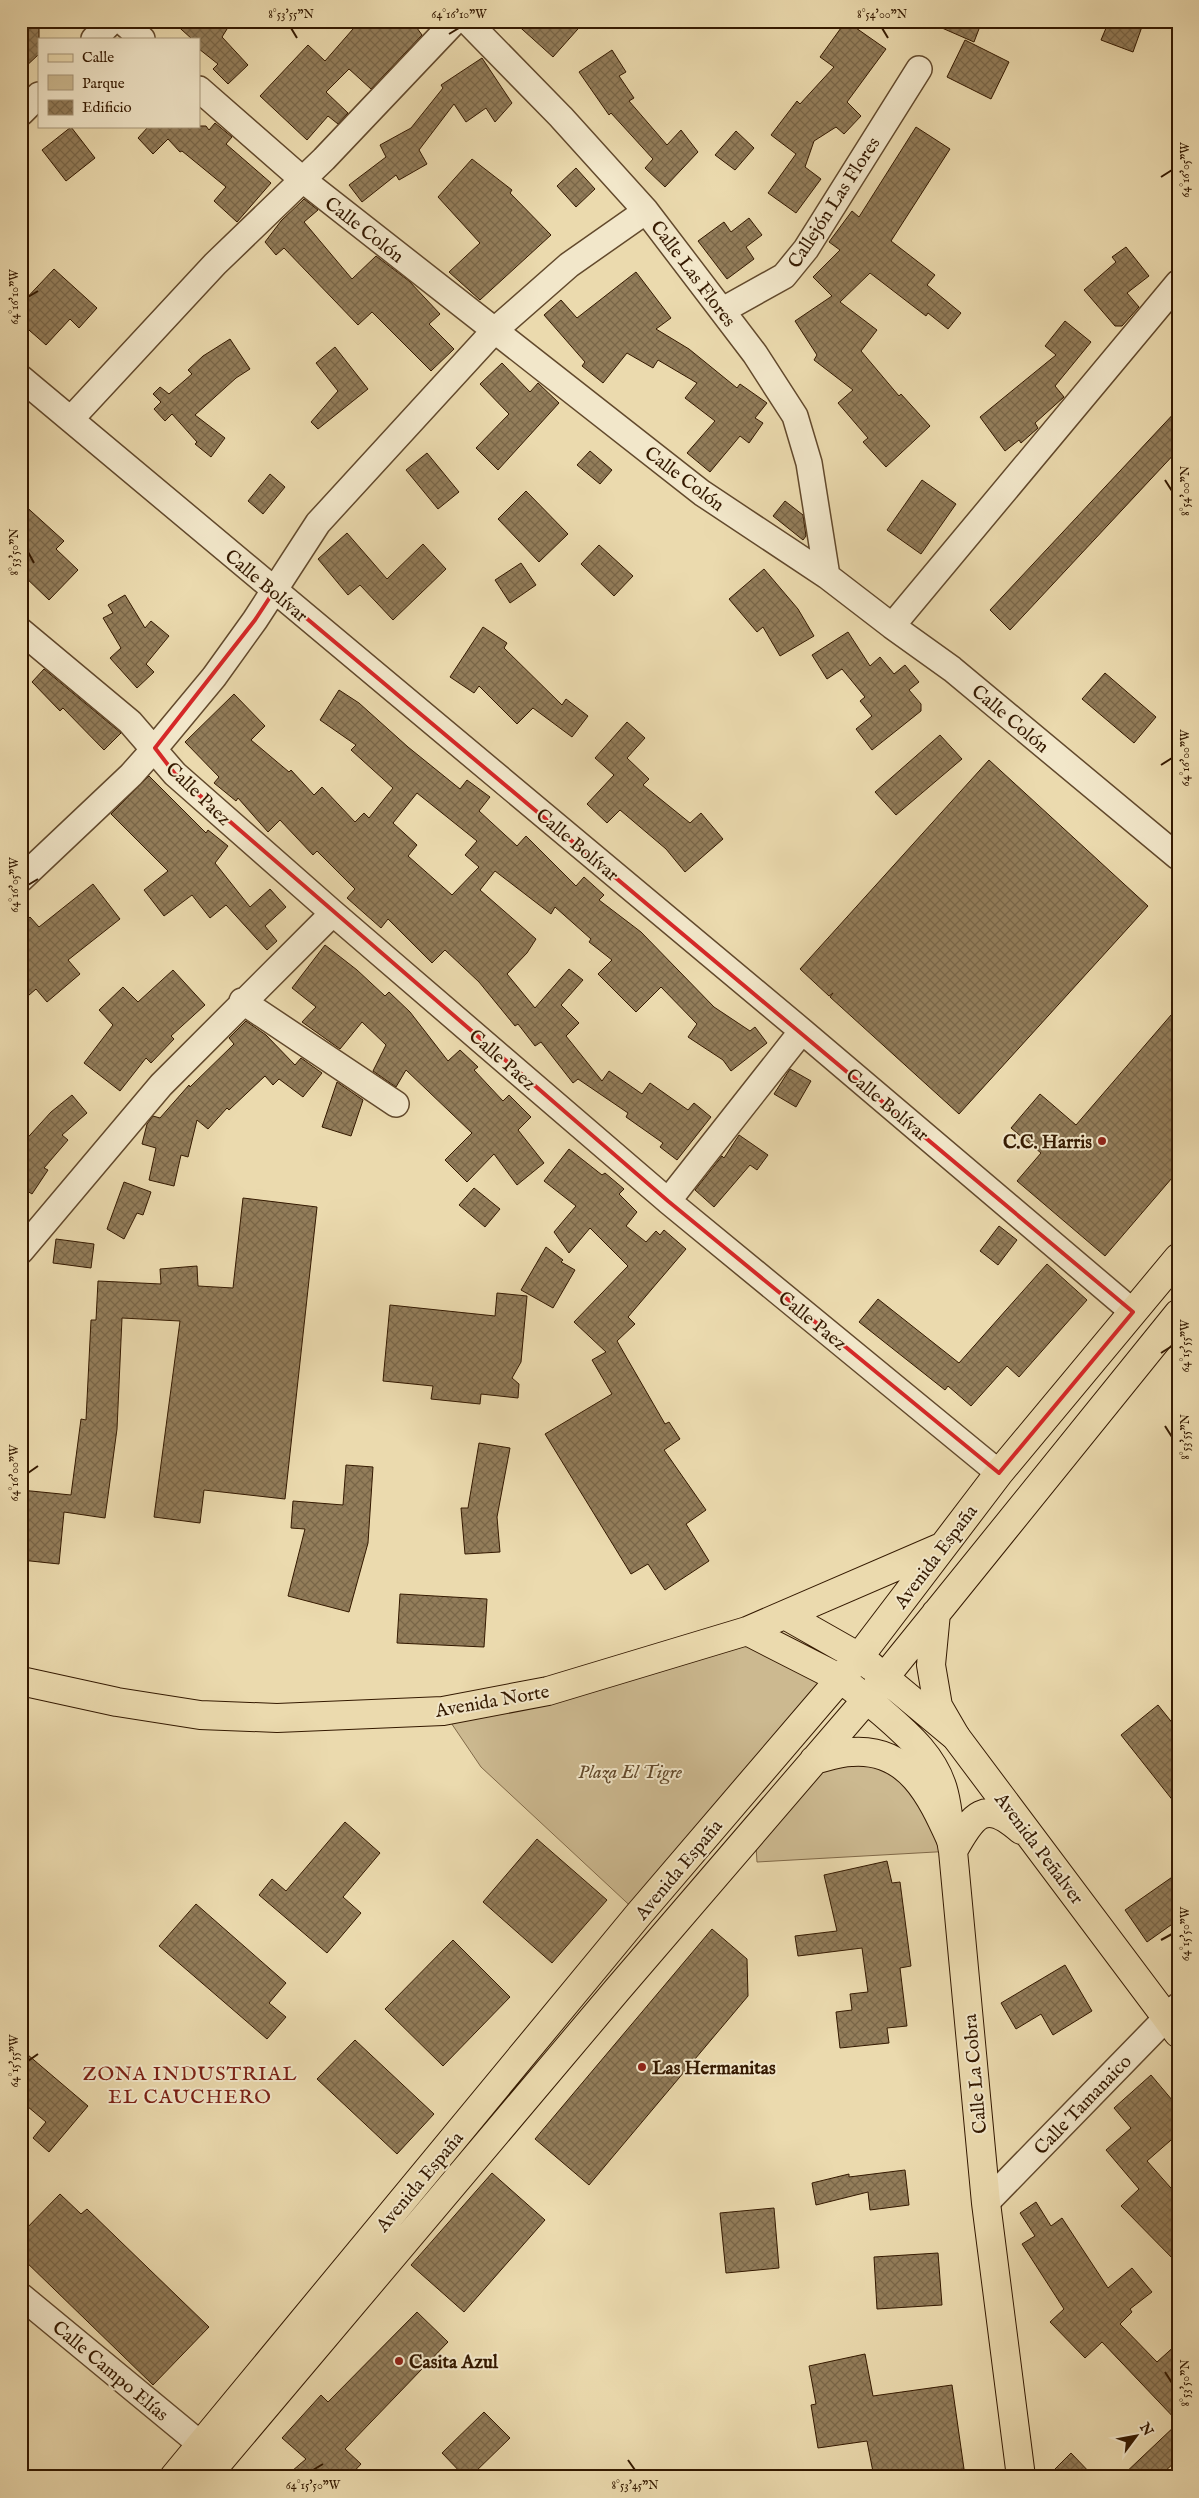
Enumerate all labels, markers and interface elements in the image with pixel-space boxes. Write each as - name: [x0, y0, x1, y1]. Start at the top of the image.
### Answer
- text: 8°53'55"N: [268, 7, 314, 22]
- text: 64°16'10"W: [431, 7, 487, 22]
- text: 8°54'00"N: [857, 7, 908, 22]
- legend: [38, 38, 200, 128]
- text: Calle: [82, 48, 114, 67]
- text: Parque: [82, 74, 125, 93]
- text: Edificio: [82, 98, 132, 117]
- street label: Callejón Las Flores: [783, 133, 886, 273]
- text: 64°16'05"W: [1178, 142, 1193, 198]
- street label: Calle Colón: [319, 192, 408, 269]
- street label: Calle Las Flores: [645, 216, 740, 332]
- text: 64°16'10"W: [7, 269, 22, 325]
- street label: Calle Colón: [639, 442, 729, 518]
- text: 8°54'00"N: [1178, 465, 1193, 516]
- text: 8°53'50"N: [7, 528, 22, 576]
- street label: Calle Bolívar: [219, 545, 312, 628]
- street label: Calle Colón: [966, 680, 1053, 759]
- text: 64°16'00"W: [1178, 729, 1193, 786]
- street label: Calle Paez: [160, 757, 235, 832]
- street label: Calle Bolívar: [530, 804, 623, 887]
- text: 64°16'05"W: [7, 857, 22, 913]
- street label: Calle Paez: [463, 1025, 540, 1096]
- street label: Calle Bolívar: [840, 1064, 933, 1147]
- place label: C.C. Harris: [1003, 1131, 1092, 1155]
- marker: C.C. Harris: [1096, 1135, 1108, 1147]
- street label: Calle Paez: [772, 1287, 851, 1357]
- text: 64°15'55"W: [1178, 1319, 1193, 1372]
- text: 8°53'55"N: [1178, 1414, 1193, 1460]
- text: 64°16'00"W: [7, 1444, 22, 1501]
- street label: Avenida España: [889, 1500, 984, 1615]
- street label: Avenida Norte: [432, 1680, 552, 1724]
- park label: Plaza El Tigre: [578, 1761, 683, 1785]
- street label: Avenida Peñalver: [988, 1788, 1088, 1910]
- street label: Avenida España: [630, 1815, 729, 1926]
- text: 64°15'50"W: [1178, 1906, 1193, 1961]
- street label: Calle La Cobra: [959, 2012, 993, 2135]
- text: 64°15'55"W: [7, 2034, 22, 2087]
- street label: Calle Tamanaico: [1030, 2050, 1137, 2161]
- place label: Las Hermanitas: [652, 2057, 776, 2081]
- marker: Las Hermanitas: [636, 2061, 648, 2073]
- district label: ZONA INDUSTRIAL EL CAUCHERO: [83, 2062, 297, 2110]
- street label: Avenida España: [371, 2127, 470, 2238]
- street label: Calle Campo Elías: [47, 2316, 173, 2427]
- place label: Casita Azul: [409, 2351, 499, 2375]
- marker: Casita Azul: [393, 2355, 405, 2367]
- text: 8°53'50"N: [1178, 2359, 1193, 2407]
- north arrow: [1112, 2410, 1162, 2460]
- text: N: [1135, 2419, 1157, 2440]
- text: 64°15'50"W: [286, 2478, 341, 2493]
- text: 8°53'45"N: [611, 2478, 659, 2493]

